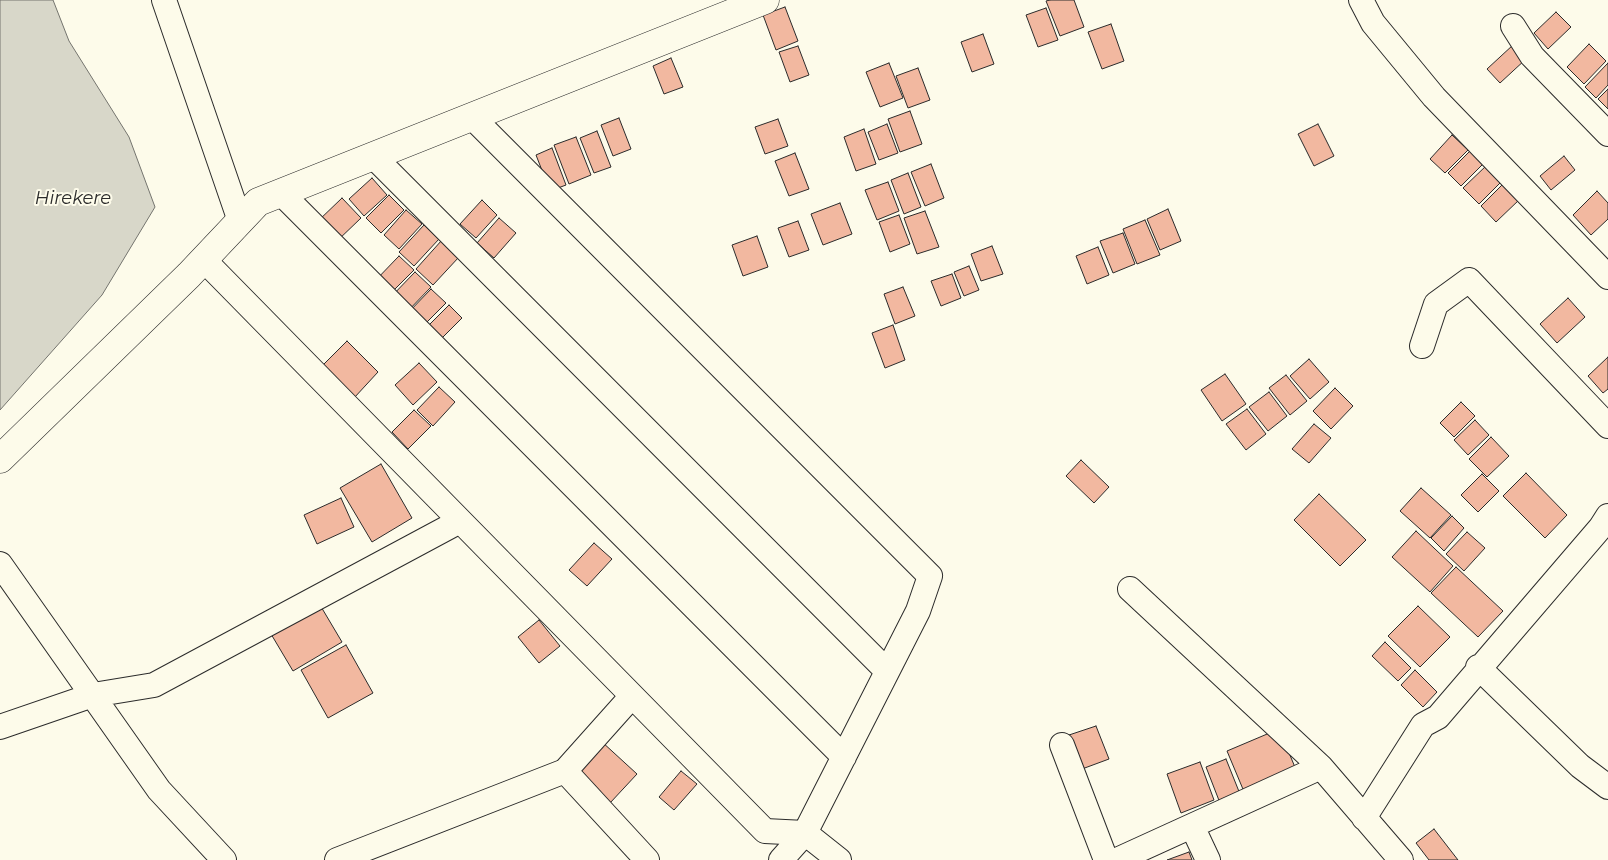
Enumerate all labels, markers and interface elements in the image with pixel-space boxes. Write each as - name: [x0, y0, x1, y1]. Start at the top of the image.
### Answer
- water label: Hirekere: [35, 188, 111, 210]

